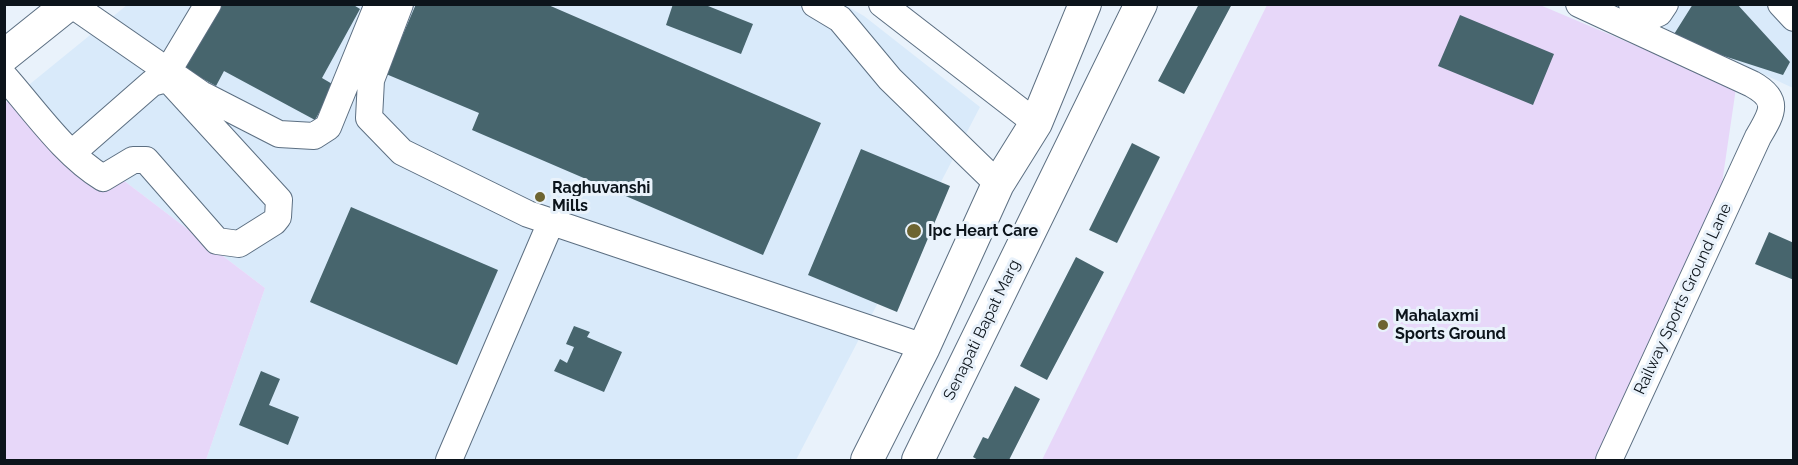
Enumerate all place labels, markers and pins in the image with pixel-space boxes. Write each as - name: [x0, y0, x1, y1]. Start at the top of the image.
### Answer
- place label: Raghuvanshi Mills: [552, 178, 650, 216]
- marker: Raghuvanshi Mills: [533, 190, 547, 204]
- place label: Ipc Heart Care: [928, 221, 1038, 241]
- marker: Ipc Heart Care: [905, 222, 923, 240]
- place label: Mahalaxmi Sports Ground: [1395, 306, 1506, 344]
- marker: Mahalaxmi Sports Ground: [1376, 318, 1390, 332]

